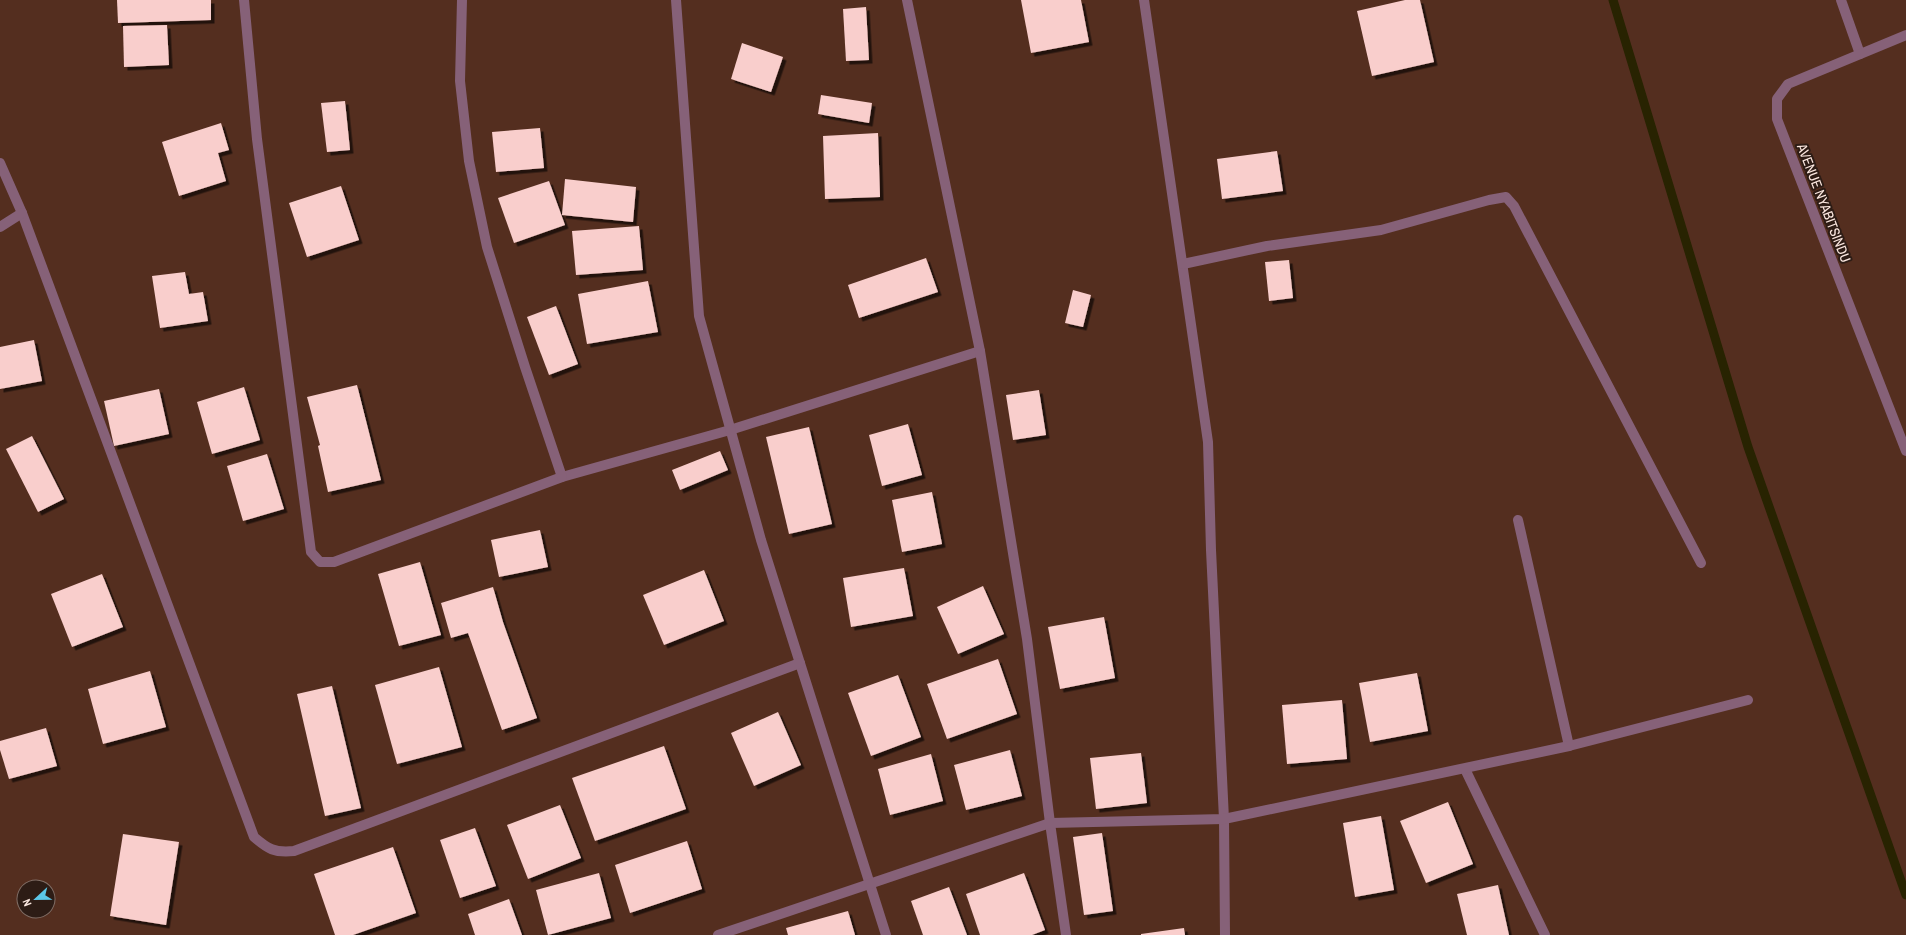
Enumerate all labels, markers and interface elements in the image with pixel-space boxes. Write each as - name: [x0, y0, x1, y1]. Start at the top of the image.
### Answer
- street label: AVENUE NYABITSINDU: [1793, 140, 1855, 265]
- north arrow: [16, 879, 56, 919]
- text: N: [19, 897, 34, 908]

